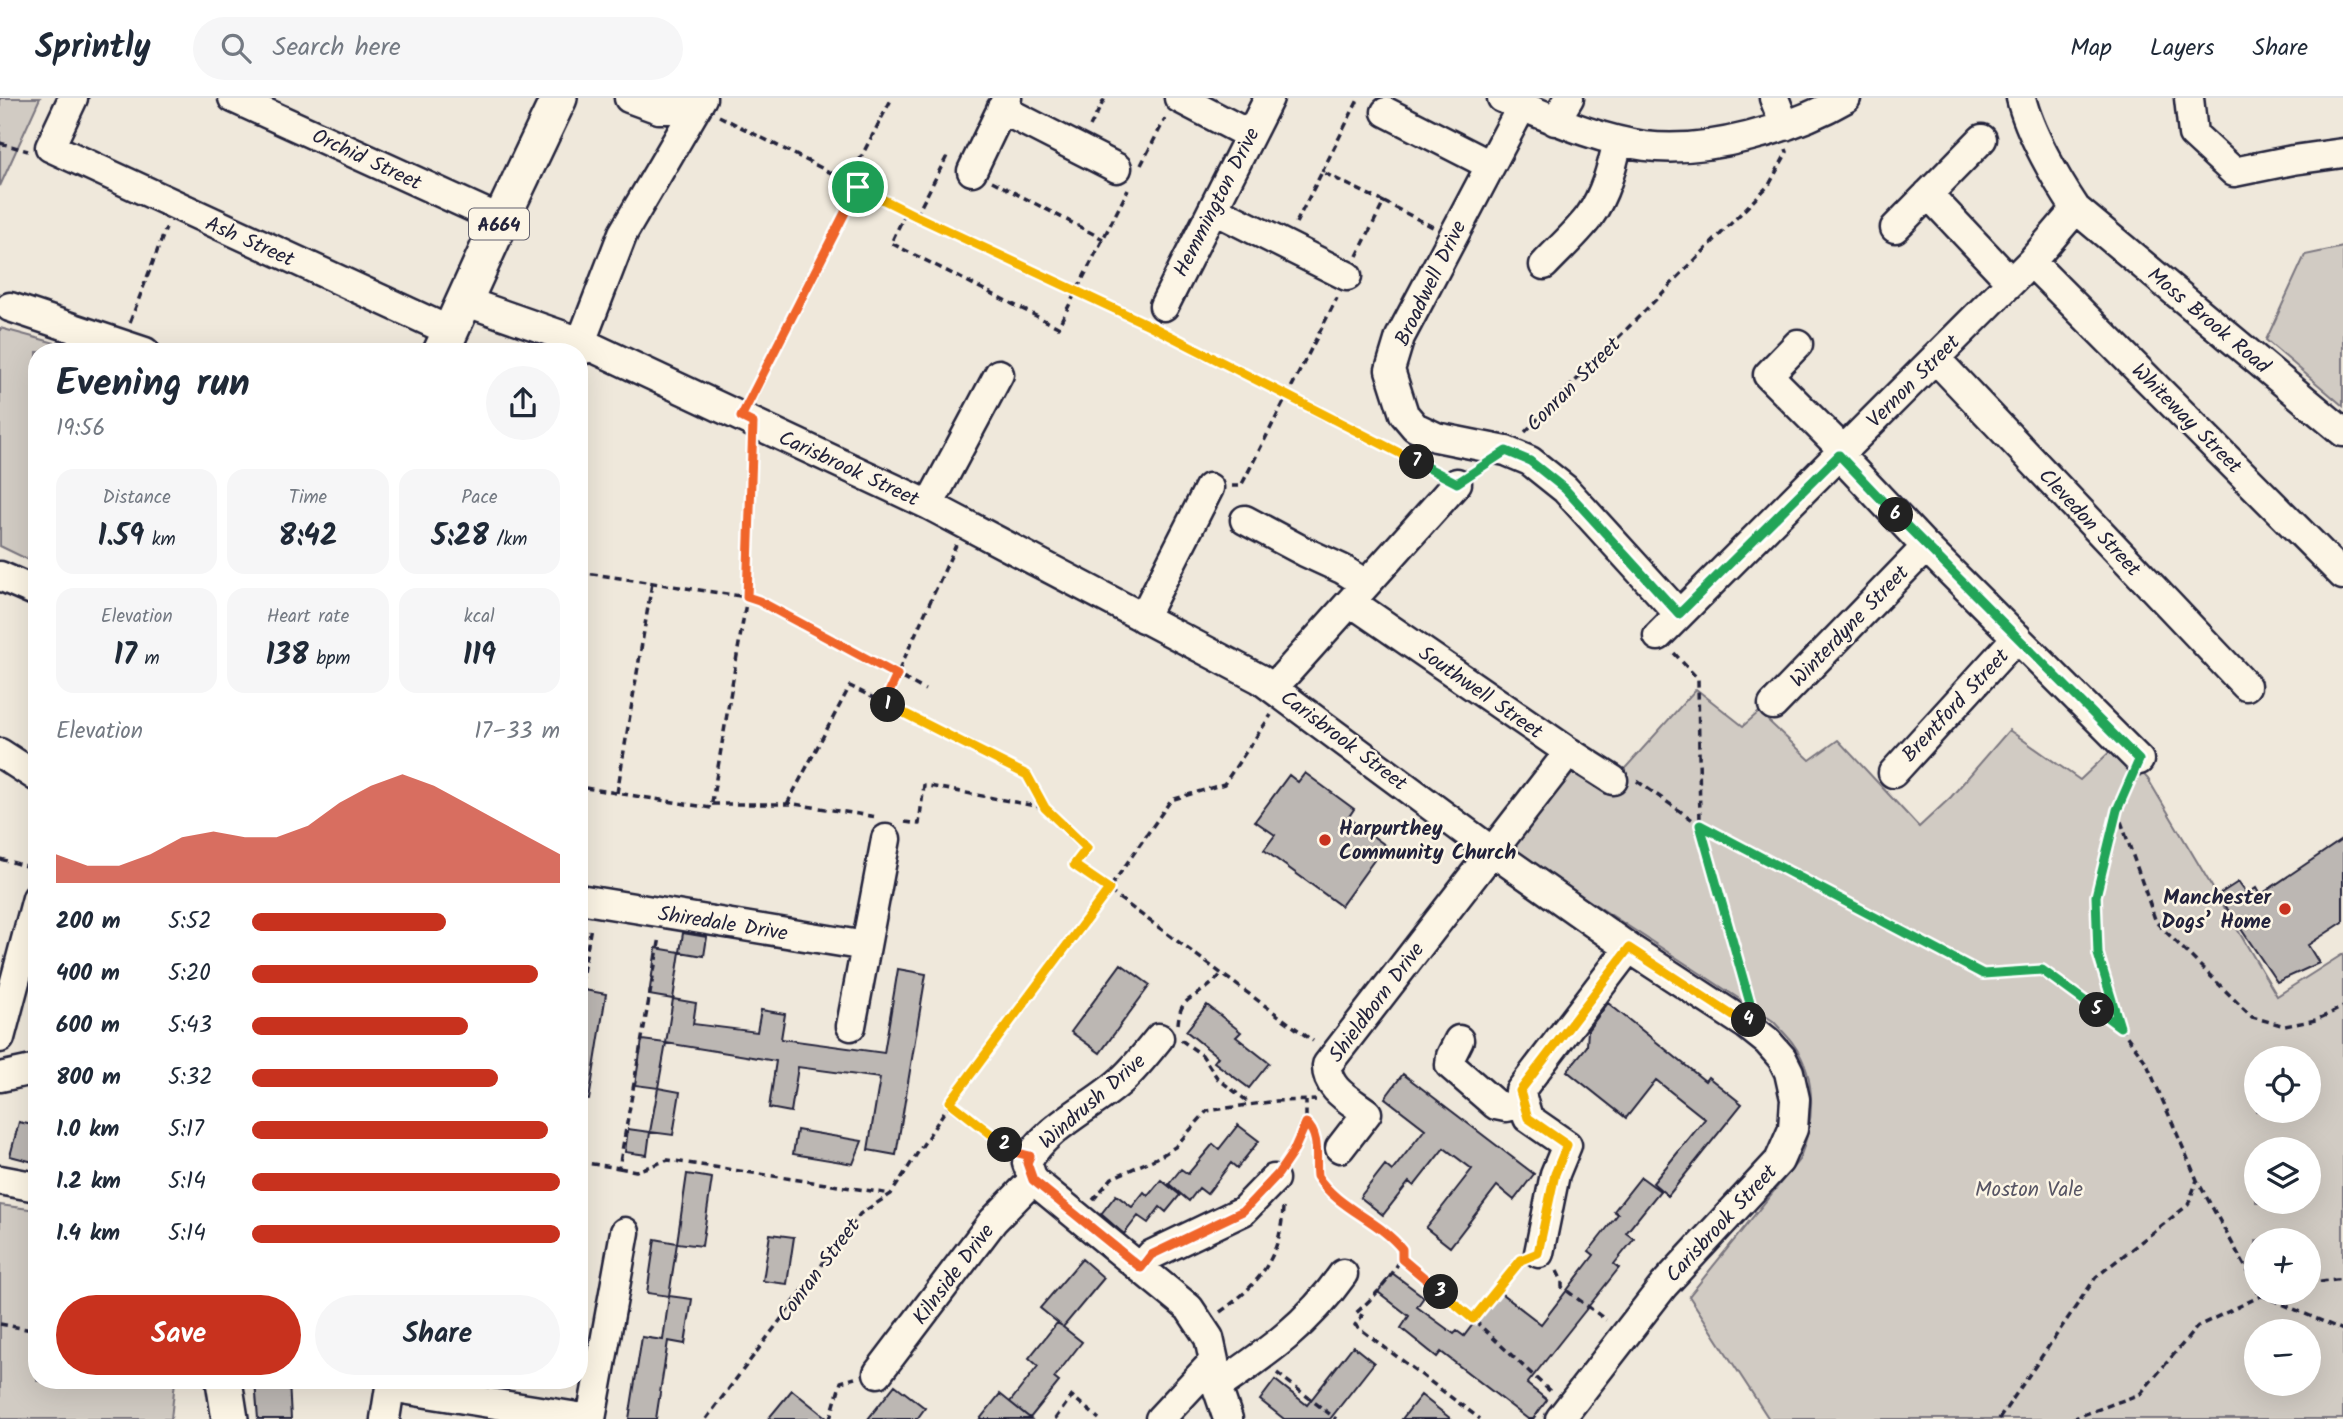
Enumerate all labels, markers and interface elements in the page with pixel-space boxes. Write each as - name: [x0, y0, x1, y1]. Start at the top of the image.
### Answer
- search box: [193, 17, 683, 80]
- text: Sprintly: [35, 22, 151, 75]
- text: Search here: [273, 27, 401, 69]
- icon: search: [217, 29, 255, 67]
- text: Map: [2070, 29, 2112, 68]
- text: Layers: [2150, 29, 2214, 68]
- text: Share: [2252, 29, 2308, 68]
- street label: Orchid Street: [306, 121, 427, 201]
- street label: Hemmington Drive: [1165, 122, 1270, 283]
- pin: [828, 157, 888, 217]
- icon: arrive: [839, 168, 877, 206]
- street label: Ash Street: [199, 208, 300, 277]
- road number: A664: [469, 208, 529, 240]
- street label: Broadwell Drive: [1387, 215, 1476, 352]
- street label: Moss Brook Road: [2139, 260, 2277, 383]
- street label: Vernon Street: [1860, 327, 1969, 437]
- street label: Conran Street: [1519, 329, 1630, 440]
- text: Evening run: [56, 355, 250, 415]
- street label: Whiteway Street: [2123, 356, 2250, 483]
- button: share: [486, 366, 560, 440]
- text: 19:56: [56, 411, 105, 447]
- street label: Carisbrook Street: [773, 422, 925, 517]
- pin: 7: [1400, 444, 1434, 480]
- text: 7: [1412, 446, 1421, 476]
- street label: Clevedon Street: [2030, 461, 2149, 586]
- text: Distance: [103, 483, 171, 513]
- text: Time: [289, 483, 327, 513]
- text: Pace: [461, 483, 497, 513]
- pin: 6: [1878, 498, 1913, 532]
- text: 6: [1890, 499, 1901, 529]
- text: 1.59: [98, 513, 144, 561]
- text: 8:42: [279, 513, 337, 561]
- text: 5:28: [431, 513, 489, 561]
- text: km: [144, 525, 176, 555]
- text: /km: [489, 525, 527, 555]
- street label: Winterdyne Street: [1783, 557, 1918, 696]
- text: Elevation: [101, 602, 173, 632]
- text: Heart rate: [267, 602, 349, 632]
- text: kcal: [464, 602, 495, 632]
- text: 17: [114, 632, 137, 680]
- text: 138: [266, 632, 309, 680]
- text: 119: [463, 632, 496, 680]
- street label: Southwell Street: [1411, 638, 1550, 749]
- street label: Brentford Street: [1894, 641, 2018, 771]
- text: m: [137, 644, 160, 674]
- text: bpm: [309, 644, 350, 674]
- street label: Carisbrook Street: [1273, 682, 1414, 801]
- pin: 1: [870, 688, 906, 722]
- text: 1: [885, 689, 890, 719]
- text: Elevation: [56, 714, 143, 750]
- text: 17–33 m: [474, 714, 560, 750]
- place label: Harpurthey Community Church: [1339, 813, 1517, 870]
- marker: Harpurthey Community Church: [1317, 832, 1333, 848]
- place label: Manchester Dogs’ Home: [2161, 882, 2272, 939]
- street label: Shiredale Drive: [656, 898, 791, 951]
- marker: Manchester Dogs’ Home: [2277, 901, 2293, 917]
- text: 200 m: [56, 904, 121, 940]
- text: 5:52: [168, 904, 212, 940]
- street label: Shieldborn Drive: [1321, 935, 1434, 1070]
- text: 400 m: [56, 956, 120, 992]
- text: 5:20: [168, 956, 211, 992]
- pin: 5: [2080, 992, 2114, 1028]
- text: 5: [2092, 994, 2101, 1024]
- pin: 4: [1732, 1002, 1766, 1038]
- text: 4: [1743, 1004, 1754, 1034]
- text: 600 m: [56, 1008, 120, 1044]
- text: 5:43: [168, 1008, 212, 1044]
- street label: Windrush Drive: [1032, 1046, 1154, 1158]
- map controls: [2244, 1046, 2321, 1396]
- button: locate: [2244, 1046, 2321, 1123]
- text: 800 m: [56, 1060, 121, 1096]
- text: 5:32: [168, 1060, 213, 1096]
- text: 1.0 km: [56, 1112, 119, 1148]
- text: 5:17: [168, 1112, 204, 1148]
- pin: 2: [988, 1128, 1023, 1162]
- text: 2: [999, 1129, 1010, 1159]
- button: layers: [2244, 1137, 2321, 1214]
- street label: Carisbrook Street: [1658, 1157, 1787, 1291]
- text: 1.2 km: [56, 1164, 121, 1200]
- text: 5:14: [168, 1164, 206, 1200]
- park label: Moston Vale: [1975, 1174, 2083, 1207]
- street label: Conran Street: [769, 1211, 870, 1330]
- text: 1.4 km: [56, 1216, 120, 1252]
- text: 5:14: [168, 1216, 206, 1252]
- street label: Kilnside Drive: [905, 1217, 1004, 1333]
- button: +: [2244, 1228, 2321, 1305]
- pin: 3: [1424, 1274, 1458, 1310]
- text: 3: [1435, 1276, 1446, 1306]
- button: Save: [56, 1295, 301, 1375]
- button: Share: [315, 1295, 560, 1375]
- button: −: [2244, 1319, 2321, 1396]

